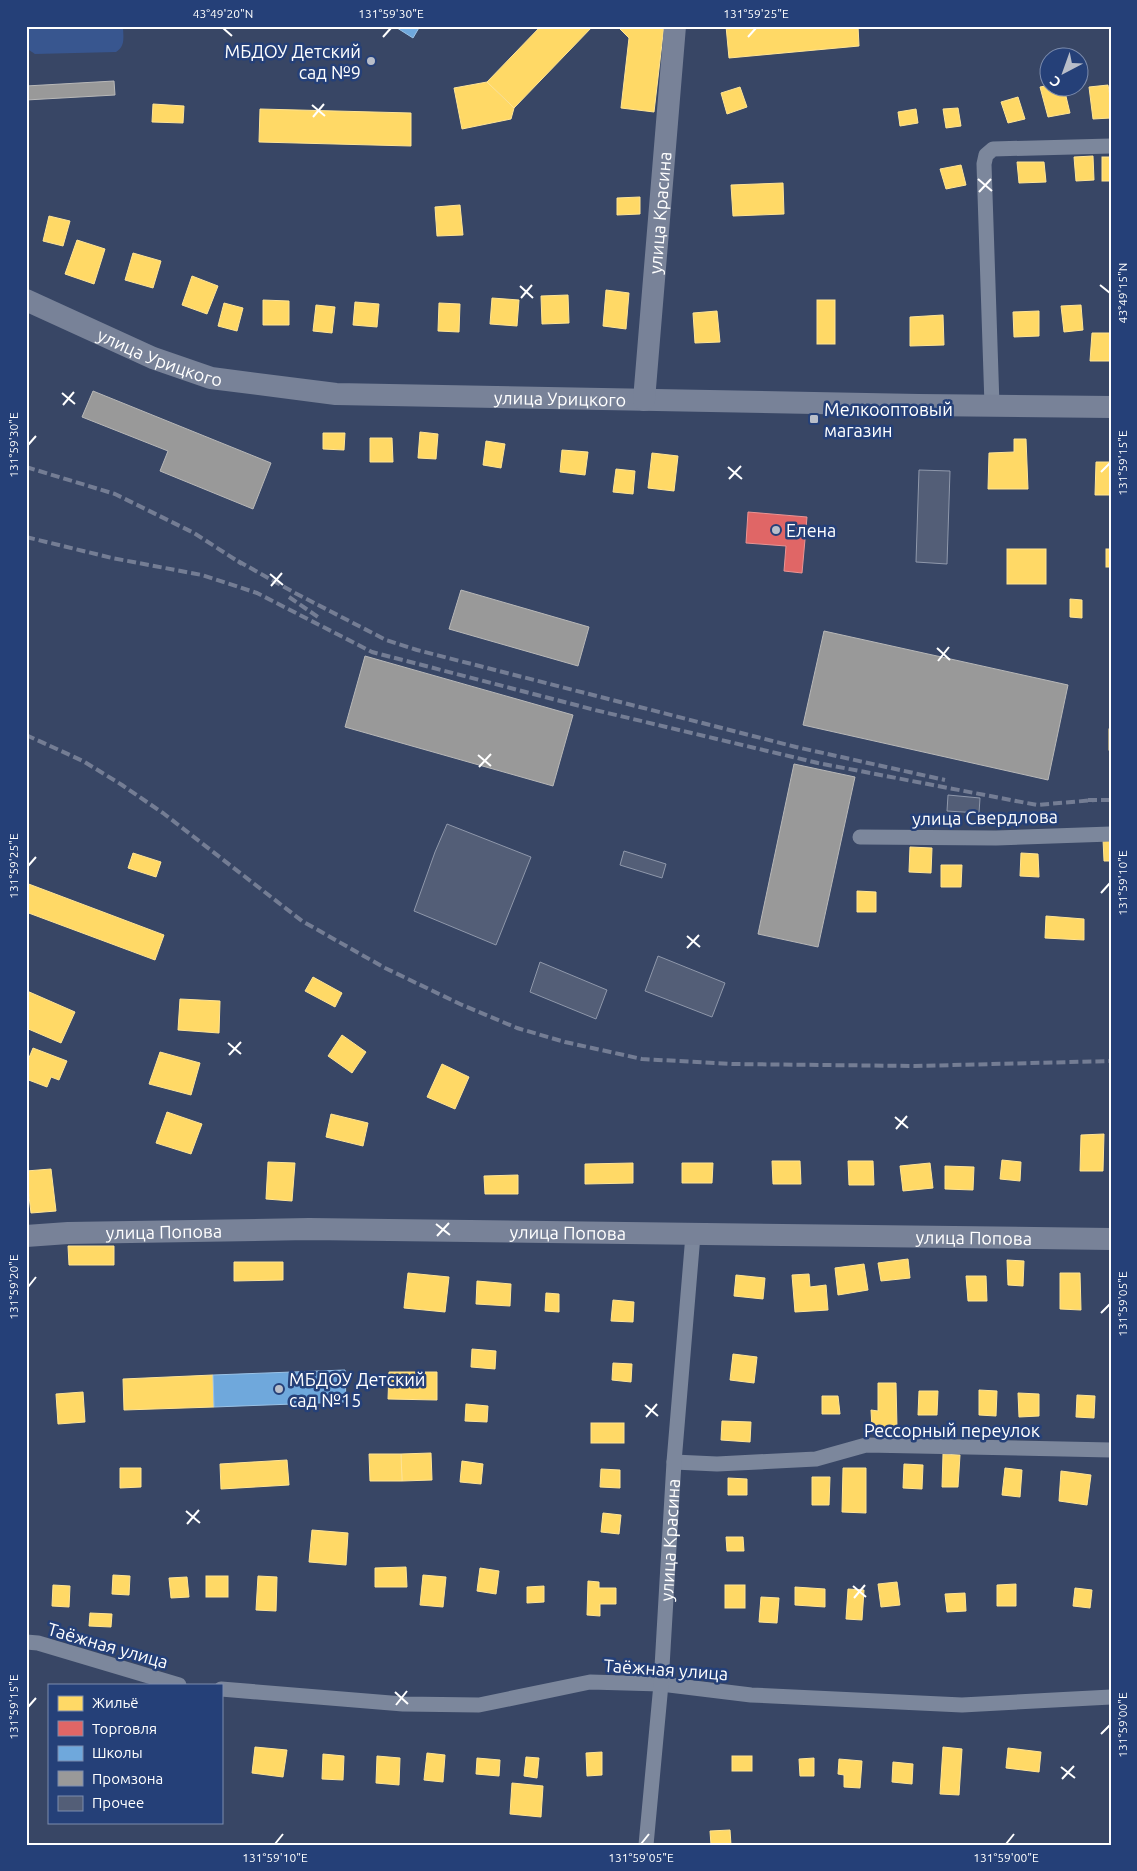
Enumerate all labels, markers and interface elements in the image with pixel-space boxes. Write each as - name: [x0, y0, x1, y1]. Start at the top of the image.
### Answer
- text: 43°49'20"N: [193, 7, 253, 20]
- text: 131°59'30"E: [358, 7, 424, 20]
- text: 131°59'25"E: [723, 7, 789, 20]
- place label: МБДОУ Детский сад №9: [225, 41, 361, 82]
- north arrow: [1040, 48, 1090, 98]
- marker: МБДОУ Детский сад №9: [365, 55, 377, 67]
- text: С: [1047, 73, 1064, 91]
- street label: улица Красина: [644, 151, 675, 275]
- text: 43°49'15"N: [1116, 263, 1129, 323]
- street label: улица Урицкого: [94, 324, 223, 389]
- street label: улица Урицкого: [494, 387, 626, 409]
- place label: Мелкооптовый магазин: [824, 399, 953, 440]
- text: 131°59'30"E: [7, 412, 20, 478]
- marker: Мелкооптовый магазин: [808, 413, 820, 425]
- text: 131°59'15"E: [1116, 430, 1129, 496]
- place label: Елена: [786, 520, 836, 540]
- marker: Елена: [770, 524, 782, 536]
- street label: улица Свердлова: [912, 806, 1058, 828]
- text: 131°59'25"E: [7, 833, 20, 899]
- text: 131°59'10"E: [1116, 850, 1129, 916]
- street label: улица Попова: [105, 1220, 222, 1242]
- street label: улица Попова: [509, 1222, 626, 1243]
- street label: улица Попова: [915, 1227, 1032, 1248]
- text: 131°59'20"E: [7, 1254, 20, 1320]
- text: 131°59'05"E: [1116, 1271, 1129, 1337]
- place label: МБДОУ Детский сад №15: [289, 1369, 425, 1410]
- marker: МБДОУ Детский сад №15: [273, 1383, 285, 1395]
- street label: Рессорный переулок: [864, 1420, 1040, 1440]
- street label: улица Красина: [656, 1478, 683, 1602]
- street label: Таёжная улица: [45, 1618, 171, 1672]
- street label: Таёжная улица: [603, 1655, 729, 1683]
- text: 131°59'15"E: [7, 1674, 20, 1740]
- legend: [48, 1684, 222, 1824]
- text: 131°59'00"E: [1116, 1692, 1129, 1758]
- text: Жильё: [92, 1694, 139, 1711]
- text: Торговля: [92, 1720, 157, 1737]
- text: Школы: [92, 1744, 143, 1761]
- text: Промзона: [92, 1770, 163, 1787]
- text: Прочее: [92, 1794, 144, 1811]
- text: 131°59'10"E: [242, 1851, 308, 1864]
- text: 131°59'05"E: [608, 1851, 674, 1864]
- text: 131°59'00"E: [973, 1851, 1039, 1864]

